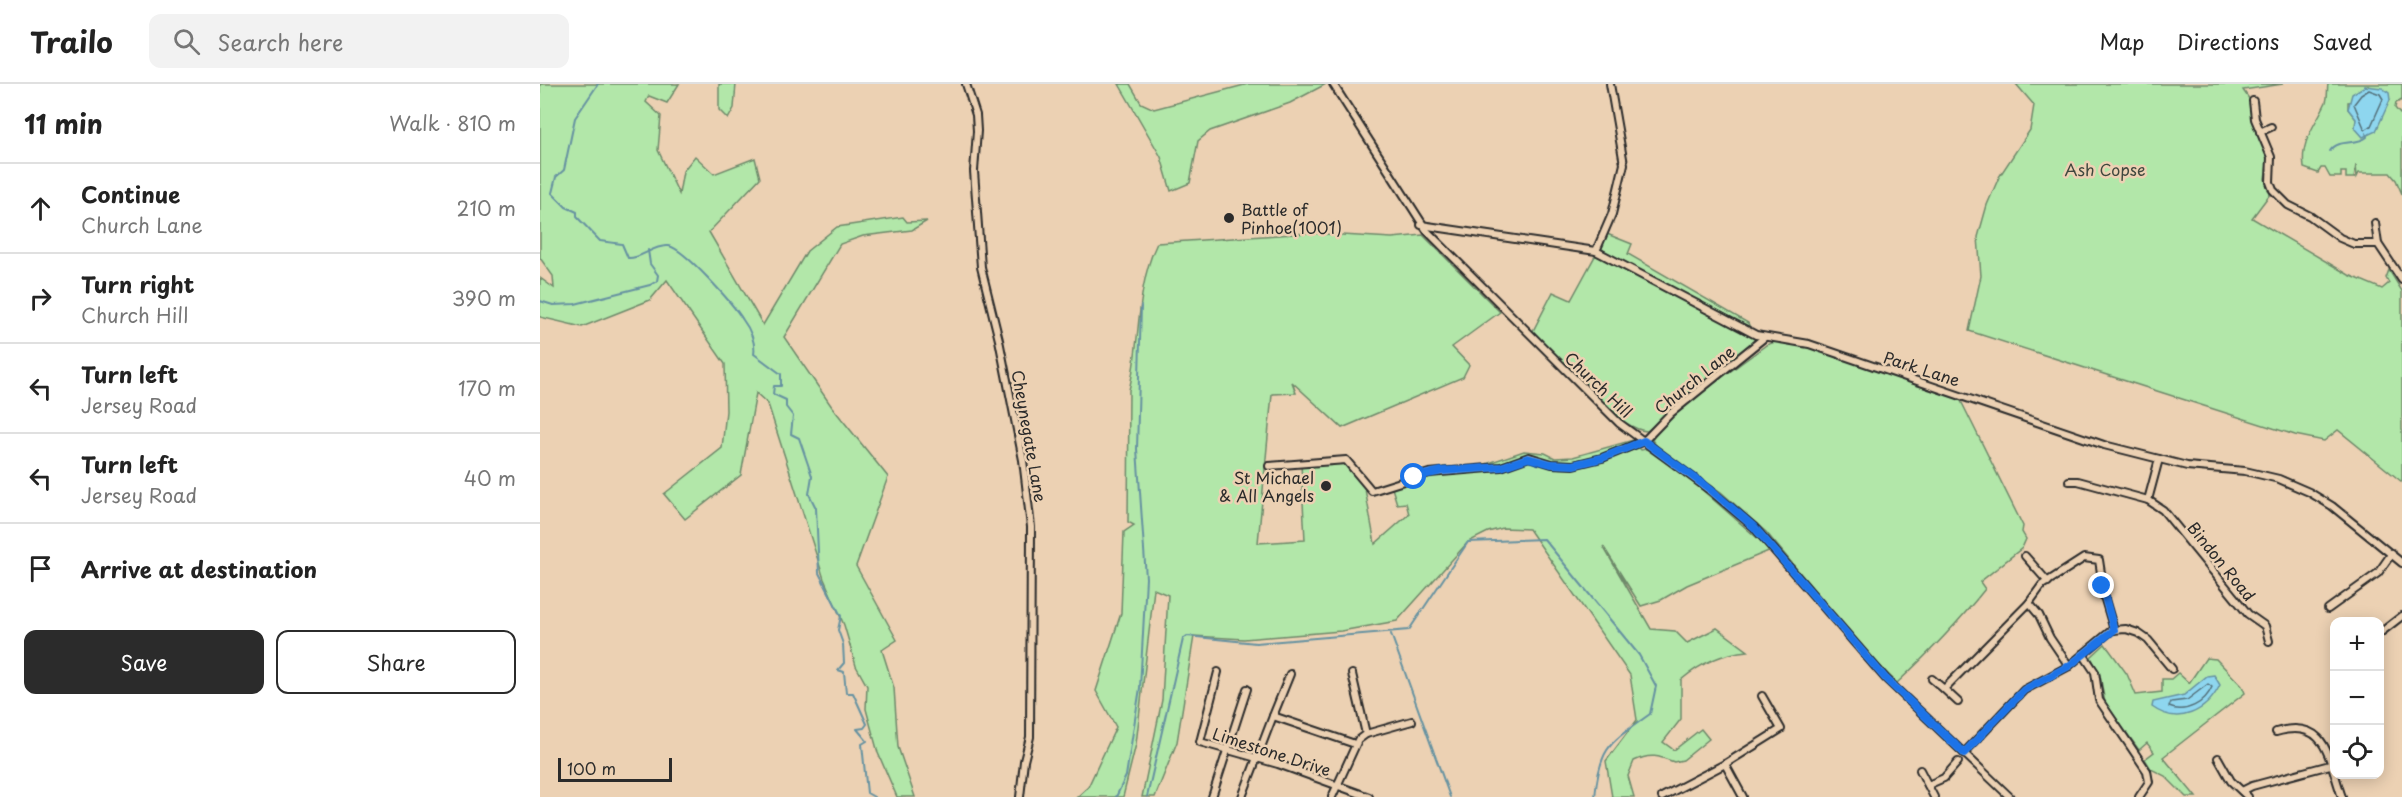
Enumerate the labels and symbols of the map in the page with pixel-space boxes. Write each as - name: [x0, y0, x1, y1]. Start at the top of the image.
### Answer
- park label: Ash Copse: [2064, 157, 2146, 181]
- place label: Battle of Pinhoe(1001): [1241, 197, 1342, 239]
- marker: Battle of Pinhoe(1001): [1222, 211, 1236, 225]
- street label: Church Lane: [1649, 339, 1739, 419]
- street label: Park Lane: [1881, 344, 1963, 392]
- street label: Church Hill: [1560, 346, 1638, 422]
- street label: Cheynegate Lane: [1007, 368, 1053, 504]
- route start: [1400, 463, 1426, 489]
- place label: St Michael & All Angels: [1219, 465, 1314, 507]
- marker: St Michael & All Angels: [1319, 479, 1333, 493]
- street label: Bindon Road: [2182, 516, 2262, 606]
- route end: [2088, 572, 2114, 598]
- street label: Limestone Drive: [1210, 721, 1334, 781]
- scale bar: [558, 755, 672, 782]

